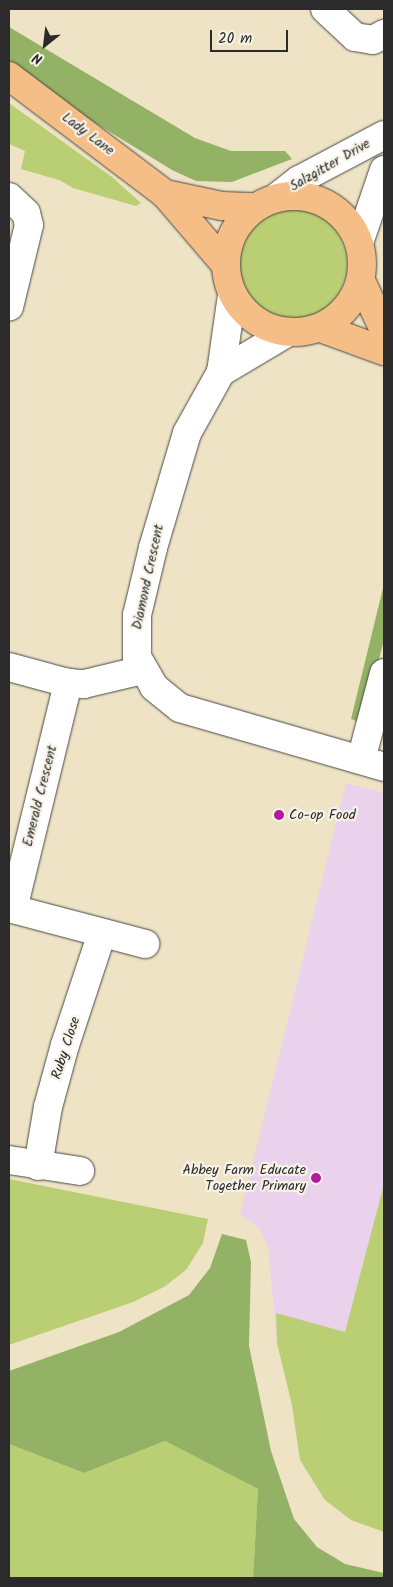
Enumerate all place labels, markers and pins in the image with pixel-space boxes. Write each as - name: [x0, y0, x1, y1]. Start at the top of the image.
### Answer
- place label: Co-op Food: [289, 807, 356, 823]
- marker: Co-op Food: [273, 809, 285, 821]
- place label: Abbey Farm Educate Together Primary: [183, 1162, 306, 1194]
- marker: Abbey Farm Educate Together Primary: [310, 1172, 322, 1184]

